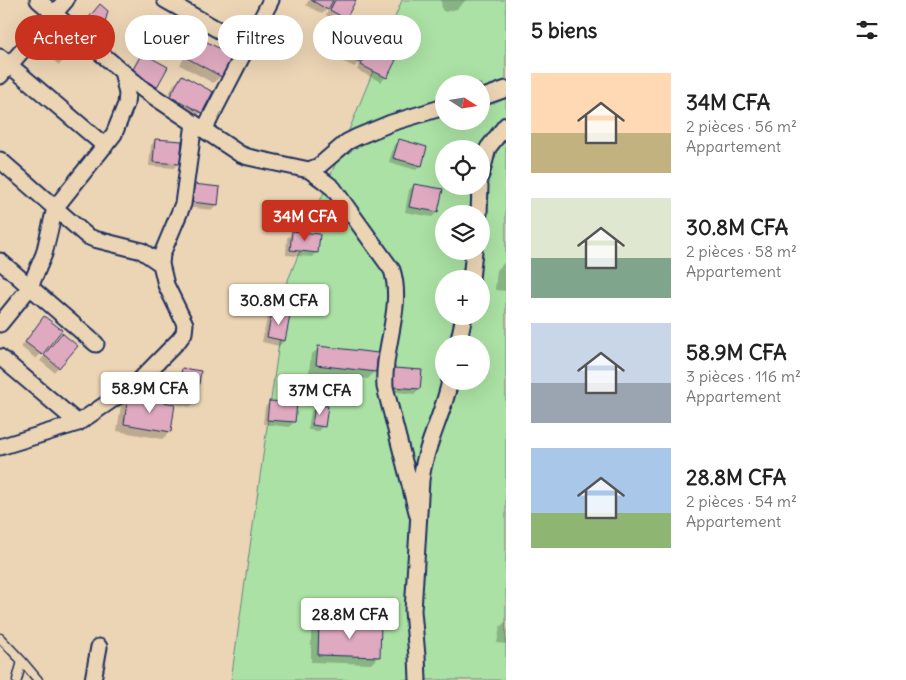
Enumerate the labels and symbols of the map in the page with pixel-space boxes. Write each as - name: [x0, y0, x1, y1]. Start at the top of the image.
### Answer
- north arrow: [435, 75, 490, 130]
- pin: 34M CFA: [259, 200, 351, 242]
- pin: 30.8M CFA: [222, 284, 336, 326]
- pin: 58.9M CFA: [93, 372, 207, 414]
- pin: 37M CFA: [274, 374, 366, 416]
- pin: 28.8M CFA: [293, 598, 407, 640]

